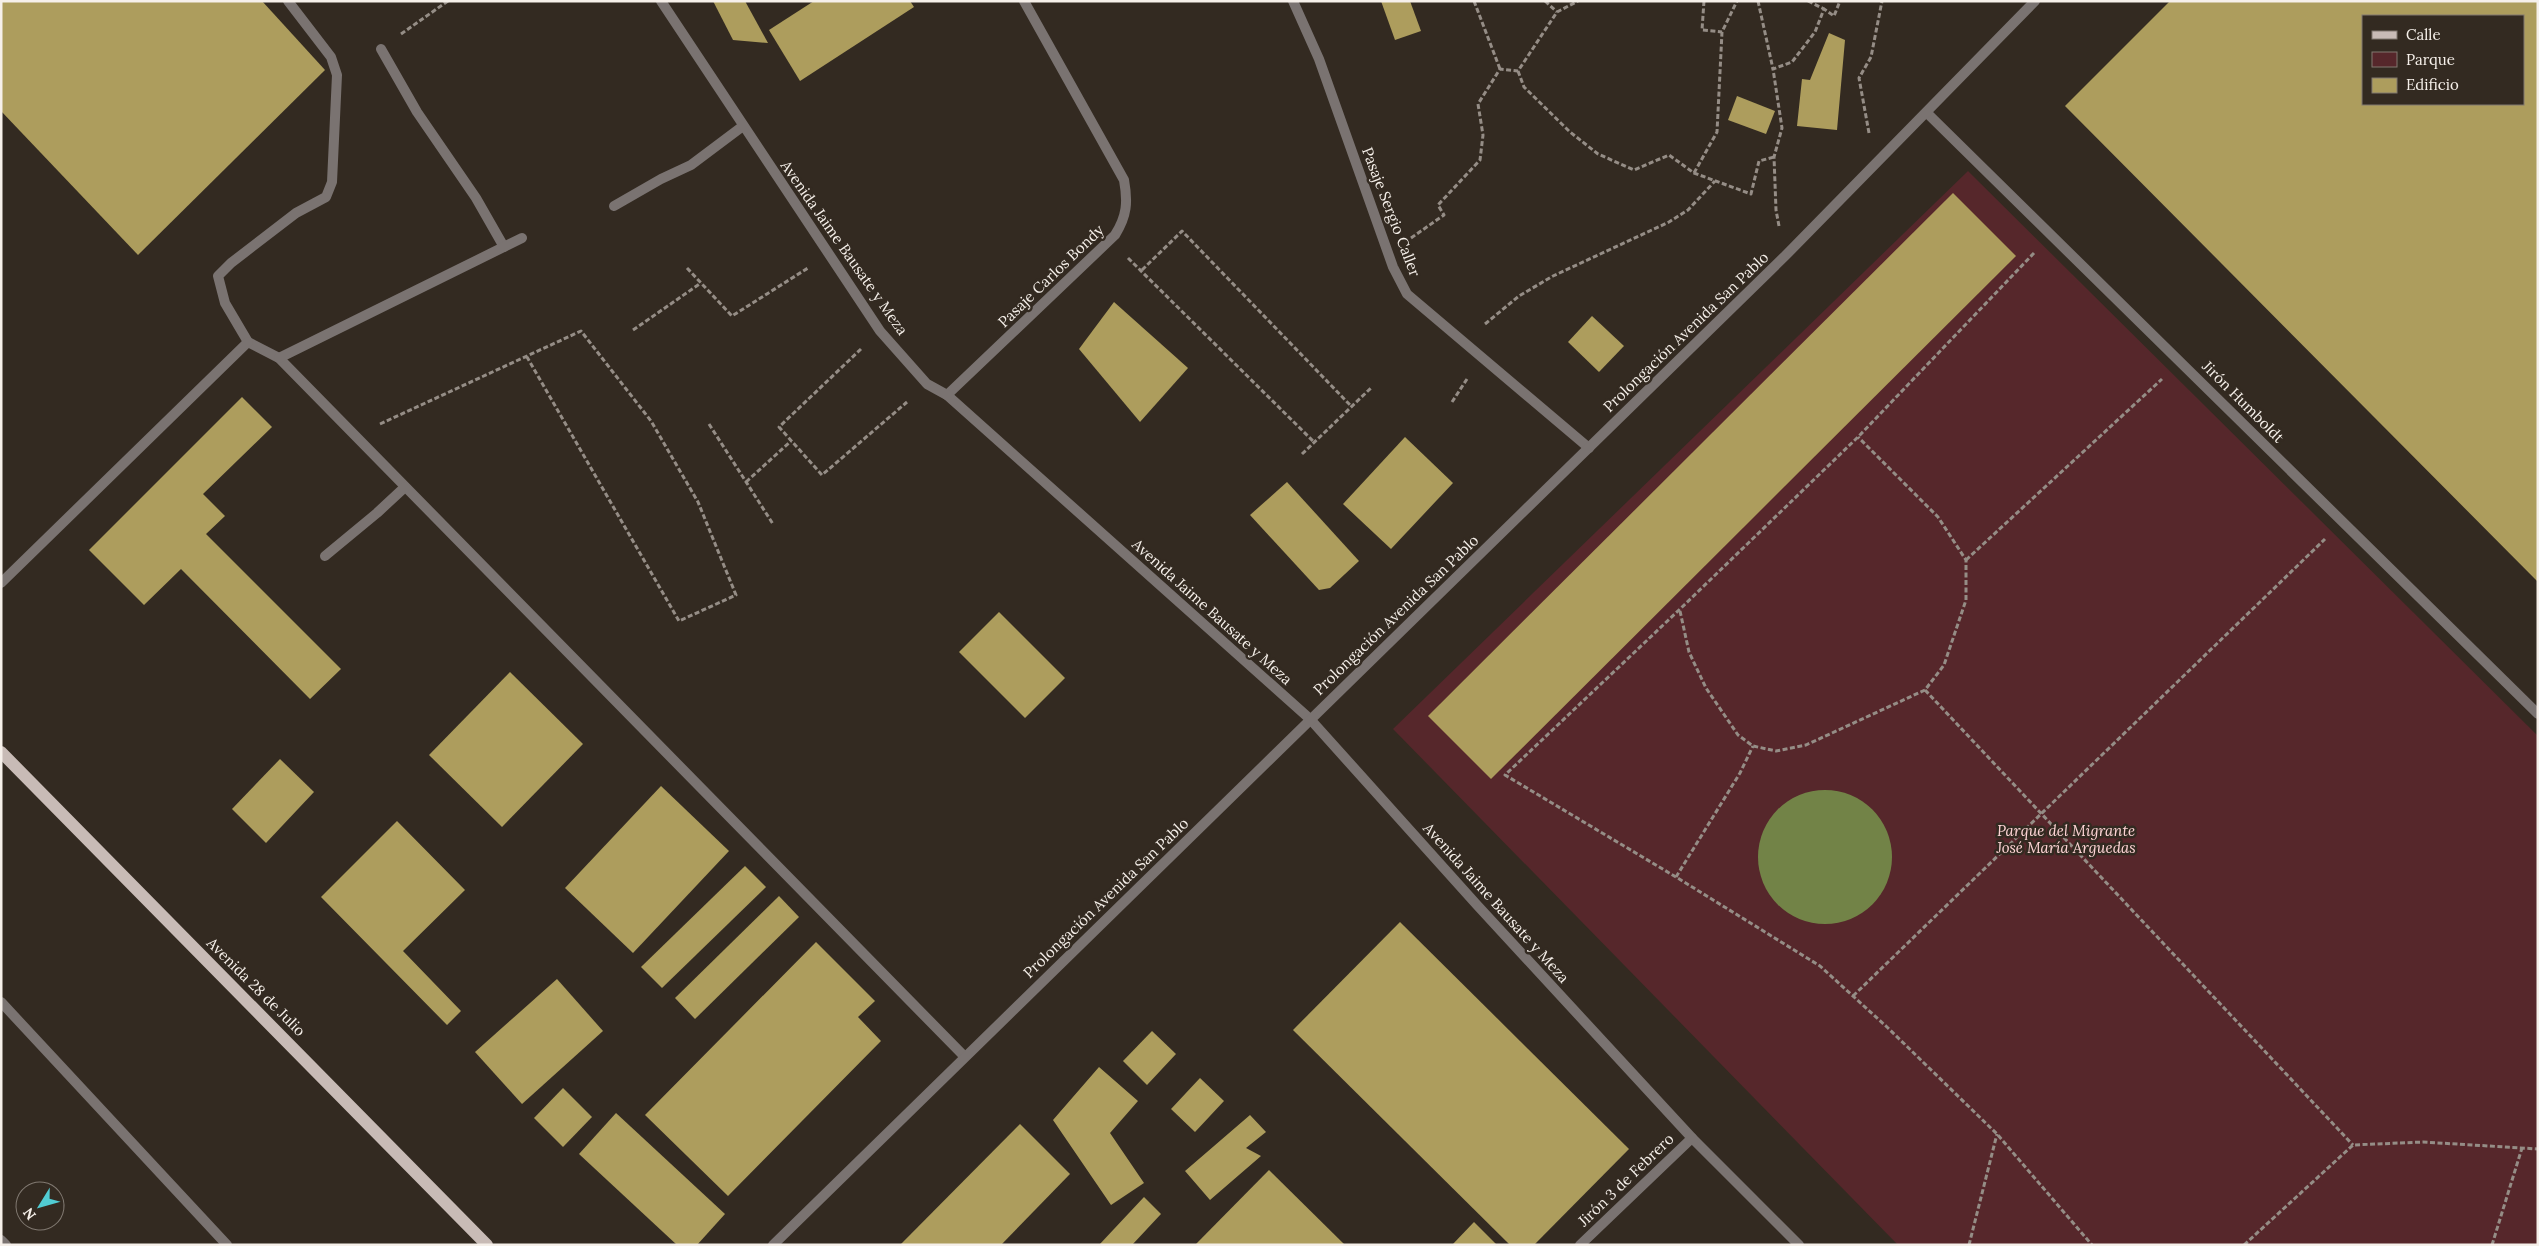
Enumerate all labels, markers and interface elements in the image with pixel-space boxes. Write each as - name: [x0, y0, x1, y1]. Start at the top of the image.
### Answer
- legend: [2362, 15, 2524, 105]
- text: Calle: [2406, 25, 2441, 44]
- text: Parque: [2406, 50, 2455, 69]
- text: Edificio: [2406, 75, 2459, 94]
- street label: Pasaje Sergio Caller: [1358, 144, 1425, 280]
- street label: Avenida Jaime Bausate y Meza: [776, 156, 912, 339]
- street label: Pasaje Carlos Bondy: [994, 220, 1108, 331]
- street label: Prolongación Avenida San Pablo: [1599, 247, 1772, 416]
- street label: Jirón Humboldt: [2198, 356, 2288, 447]
- street label: Prolongación Avenida San Pablo: [1309, 530, 1482, 699]
- street label: Avenida Jaime Bausate y Meza: [1128, 534, 1297, 689]
- street label: Prolongación Avenida San Pablo: [1019, 813, 1192, 982]
- street label: Avenida Jaime Bausate y Meza: [1419, 818, 1574, 987]
- park label: Parque del Migrante José María Arguedas: [1995, 821, 2136, 857]
- street label: Avenida 28 de Julio: [202, 933, 310, 1040]
- street label: Jirón 3 de Febrero: [1573, 1129, 1678, 1231]
- north arrow: [15, 1181, 65, 1231]
- text: N: [19, 1204, 40, 1224]

